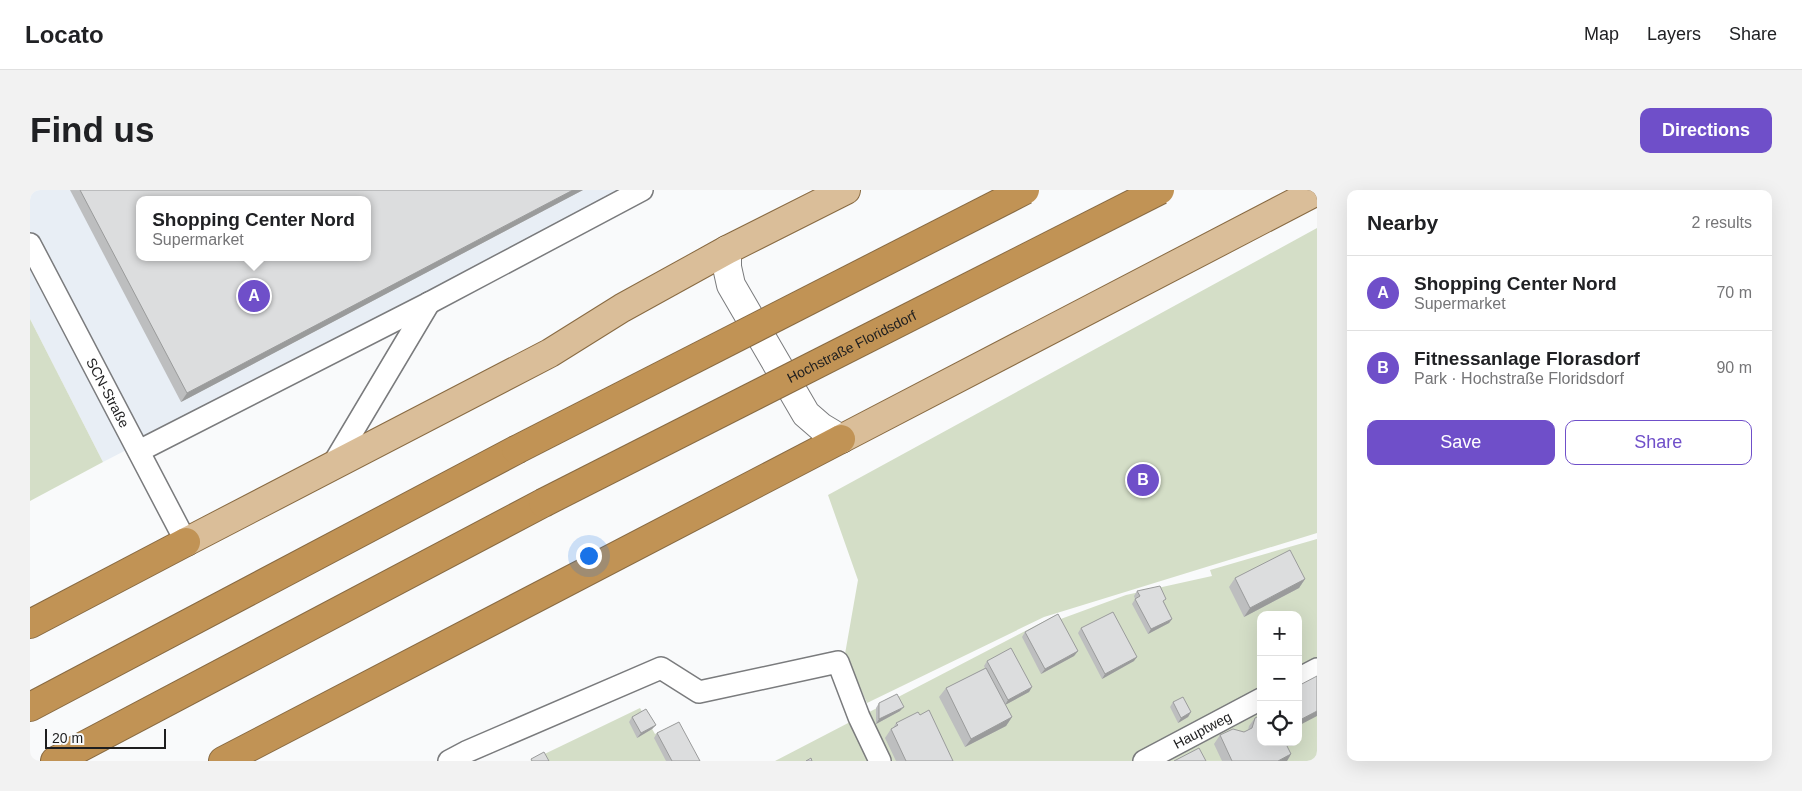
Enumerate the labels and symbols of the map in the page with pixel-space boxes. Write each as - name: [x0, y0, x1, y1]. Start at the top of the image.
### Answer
- pin: A: [238, 277, 270, 315]
- street label: Hochstraße Floridsdorf: [784, 307, 919, 386]
- street label: SCN-Straße: [83, 355, 133, 431]
- pin: B: [1127, 461, 1159, 499]
- your location: [576, 543, 602, 569]
- street label: Hauptweg: [1171, 708, 1234, 752]
- scale bar: [45, 726, 166, 749]

